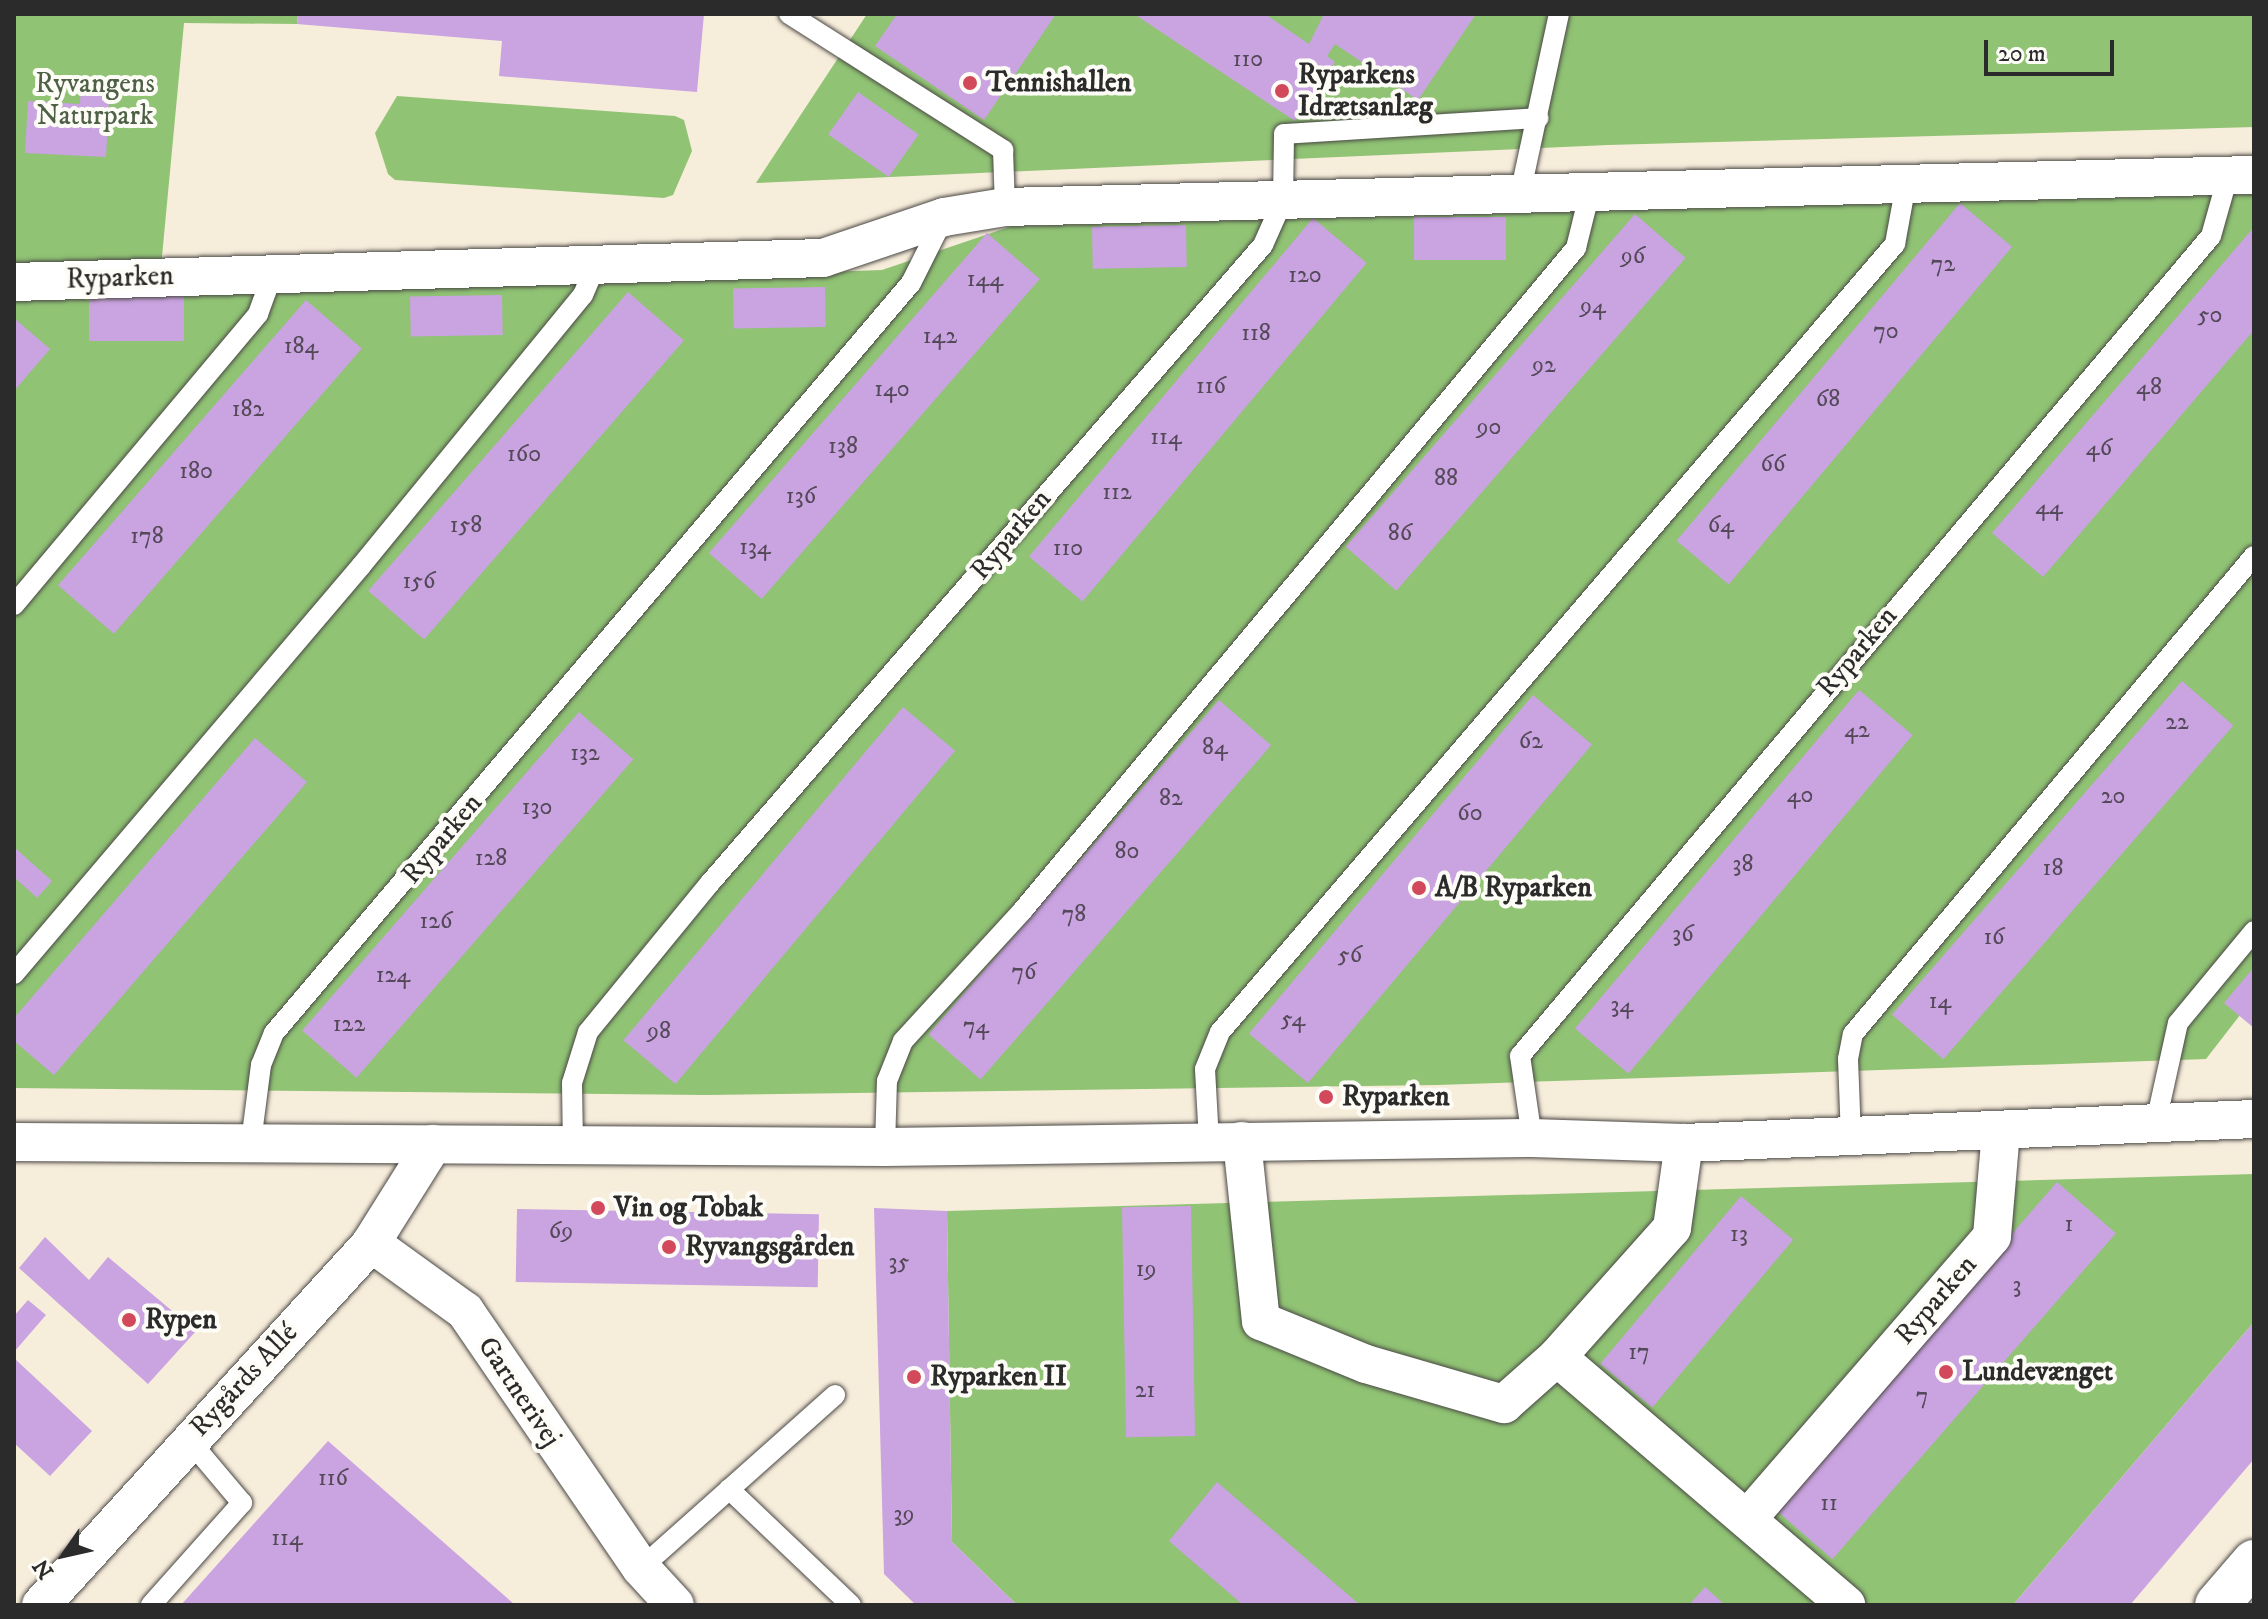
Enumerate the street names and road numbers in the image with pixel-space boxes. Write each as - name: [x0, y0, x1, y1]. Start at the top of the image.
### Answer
- street label: Ryparken: [66, 259, 174, 297]
- street label: Ryparken: [964, 483, 1058, 587]
- street label: Ryparken: [1810, 600, 1904, 704]
- street label: Ryparken: [395, 787, 489, 891]
- street label: Ryparken: [1888, 1248, 1984, 1352]
- street label: Rygårds Allé: [183, 1316, 305, 1444]
- street label: Gartnerivej: [470, 1331, 568, 1453]

